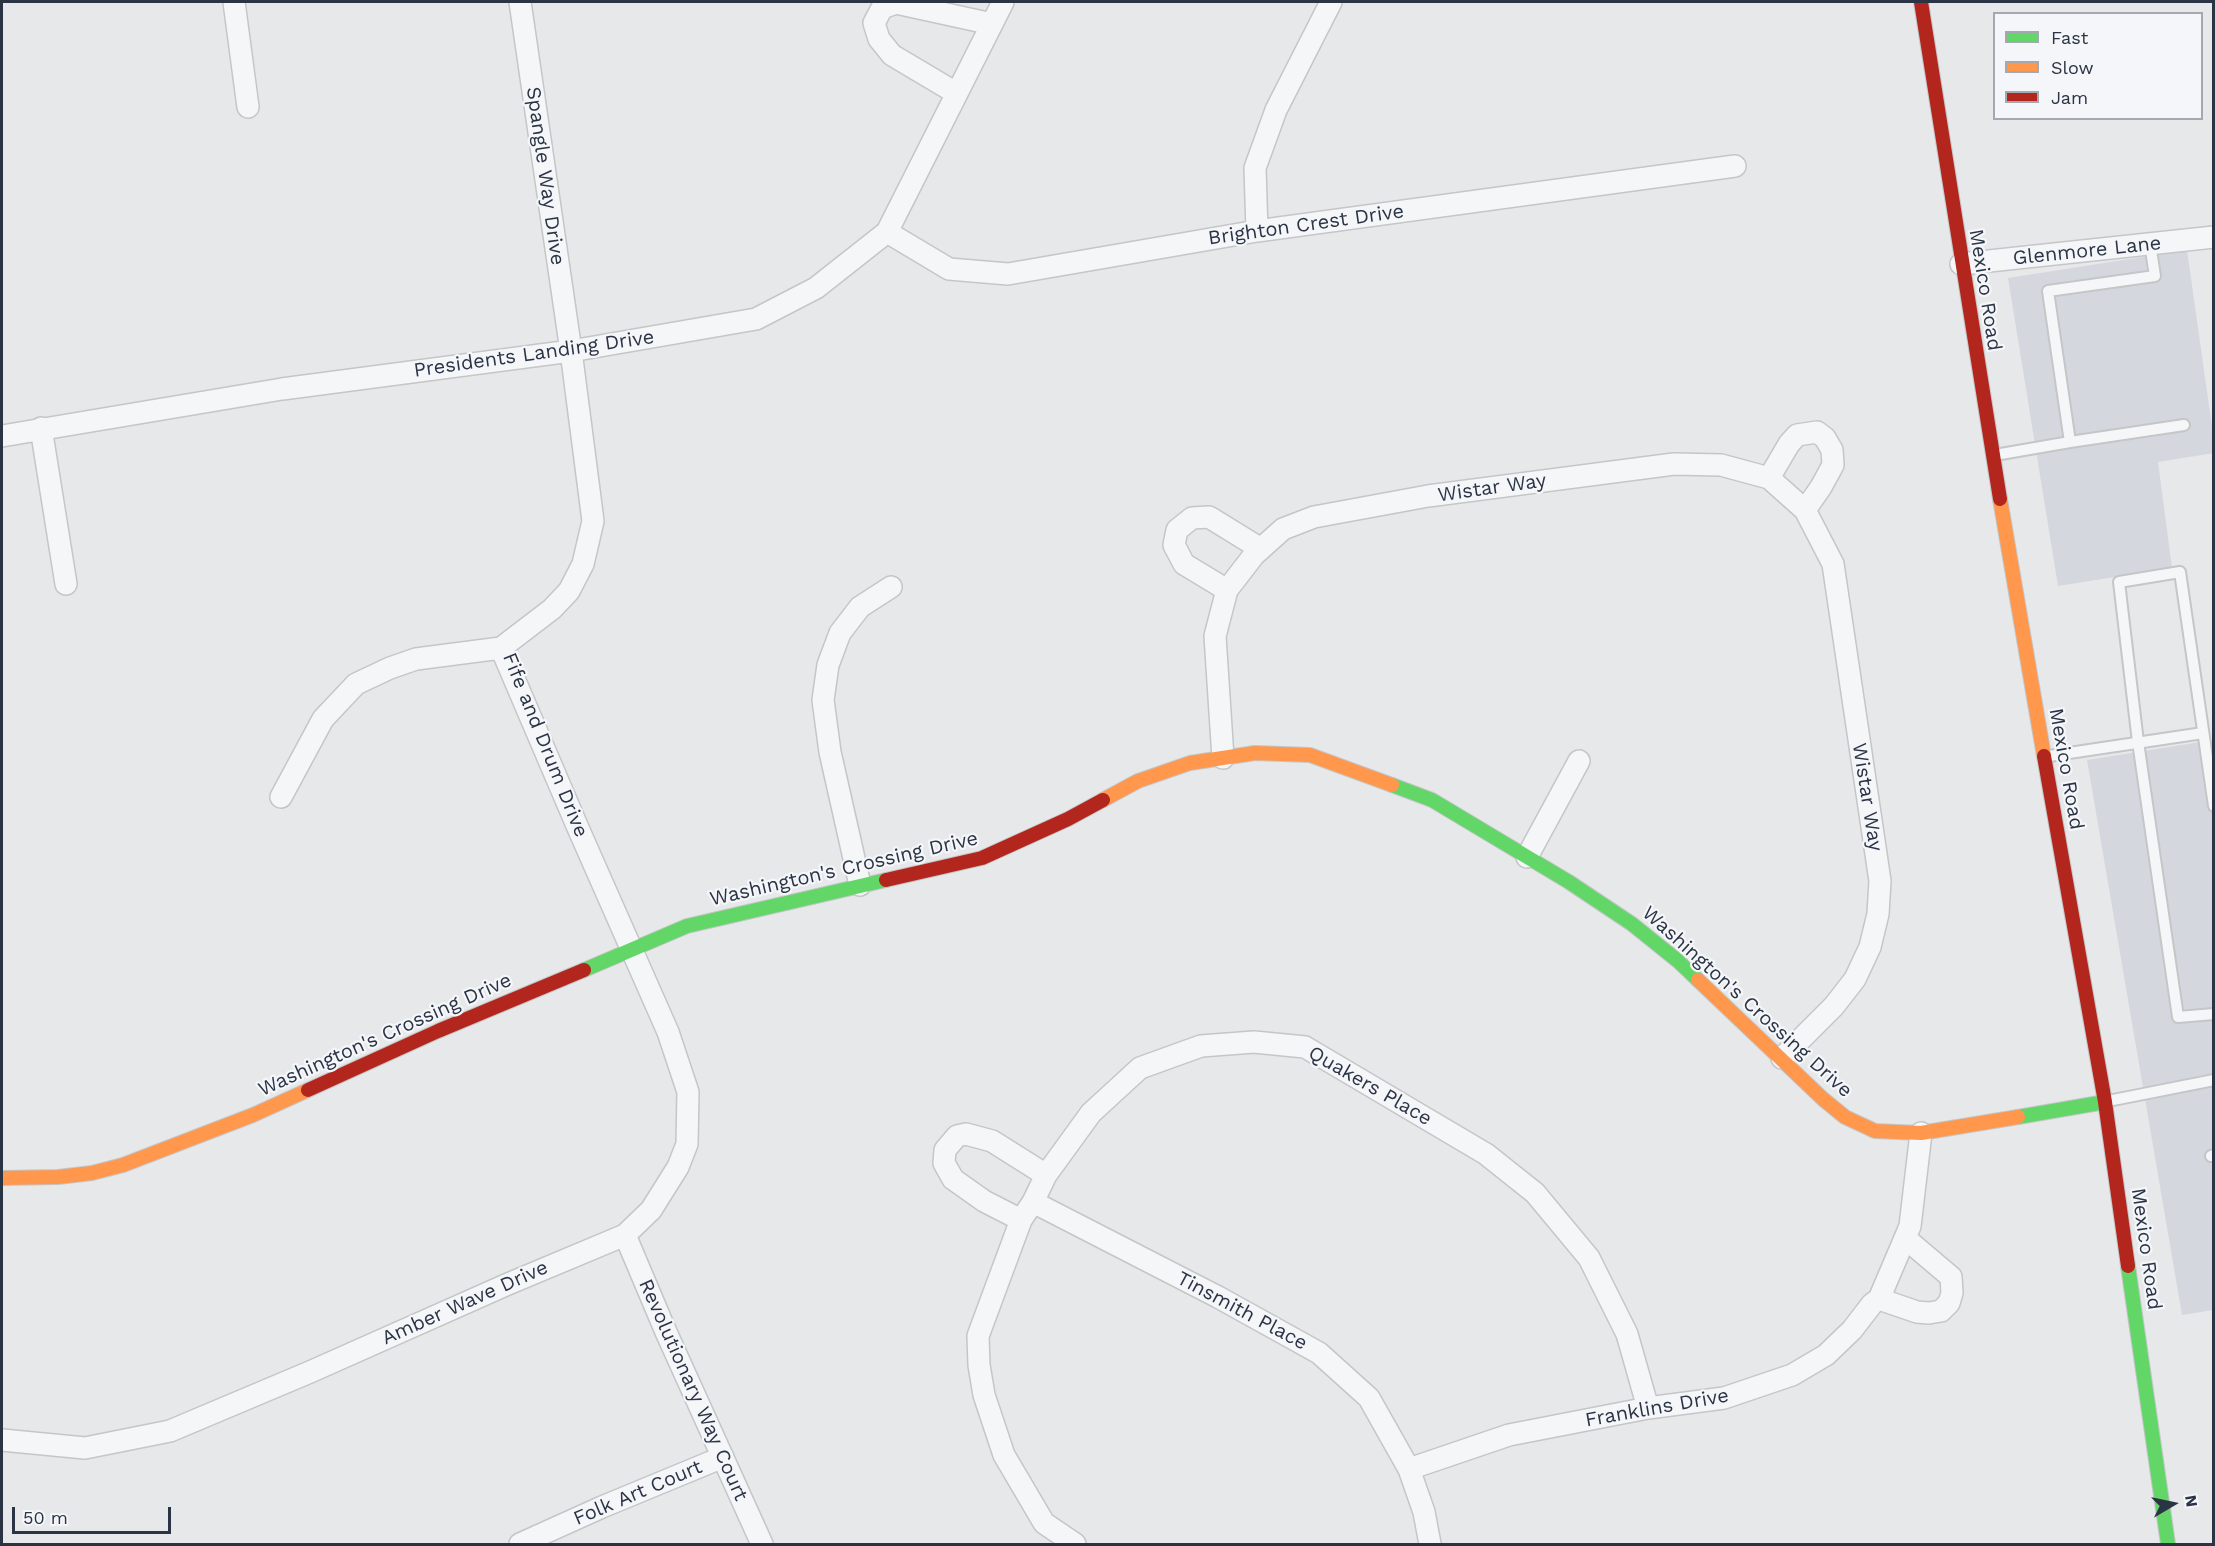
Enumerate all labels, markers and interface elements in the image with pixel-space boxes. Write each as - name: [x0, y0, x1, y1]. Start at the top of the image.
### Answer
- legend: [1993, 12, 2203, 120]
- text: Fast: [2051, 27, 2088, 48]
- text: Slow: [2051, 57, 2094, 78]
- street label: Spangle Way Drive: [521, 85, 569, 267]
- text: Jam: [2051, 87, 2088, 108]
- street label: Brighton Crest Drive: [1207, 199, 1405, 251]
- street label: Mexico Road: [1964, 227, 2006, 353]
- street label: Glenmore Lane: [2012, 231, 2162, 271]
- street label: Presidents Landing Drive: [412, 325, 656, 383]
- street label: Wistar Way: [1436, 469, 1548, 507]
- street label: Fife and Drum Drive: [497, 649, 593, 841]
- street label: Mexico Road: [2044, 706, 2088, 832]
- street label: Wistar Way: [1847, 741, 1887, 853]
- street label: Washington's Crossing Drive: [708, 826, 980, 912]
- street label: Washington's Crossing Drive: [1637, 901, 1857, 1103]
- street label: Washington's Crossing Drive: [255, 968, 515, 1102]
- street label: Quakers Place: [1304, 1041, 1436, 1131]
- street label: Mexico Road: [2126, 1186, 2166, 1312]
- street label: Amber Wave Drive: [378, 1256, 552, 1350]
- street label: Tinsmith Place: [1173, 1267, 1311, 1355]
- street label: Revolutionary Way Court: [633, 1275, 753, 1505]
- street label: Franklins Drive: [1583, 1384, 1731, 1432]
- street label: Folk Art Court: [570, 1455, 706, 1531]
- north arrow: [2143, 1474, 2203, 1534]
- text: N: [2181, 1494, 2202, 1508]
- scale bar: [15, 1495, 174, 1533]
- text: 50 m: [23, 1507, 68, 1528]

